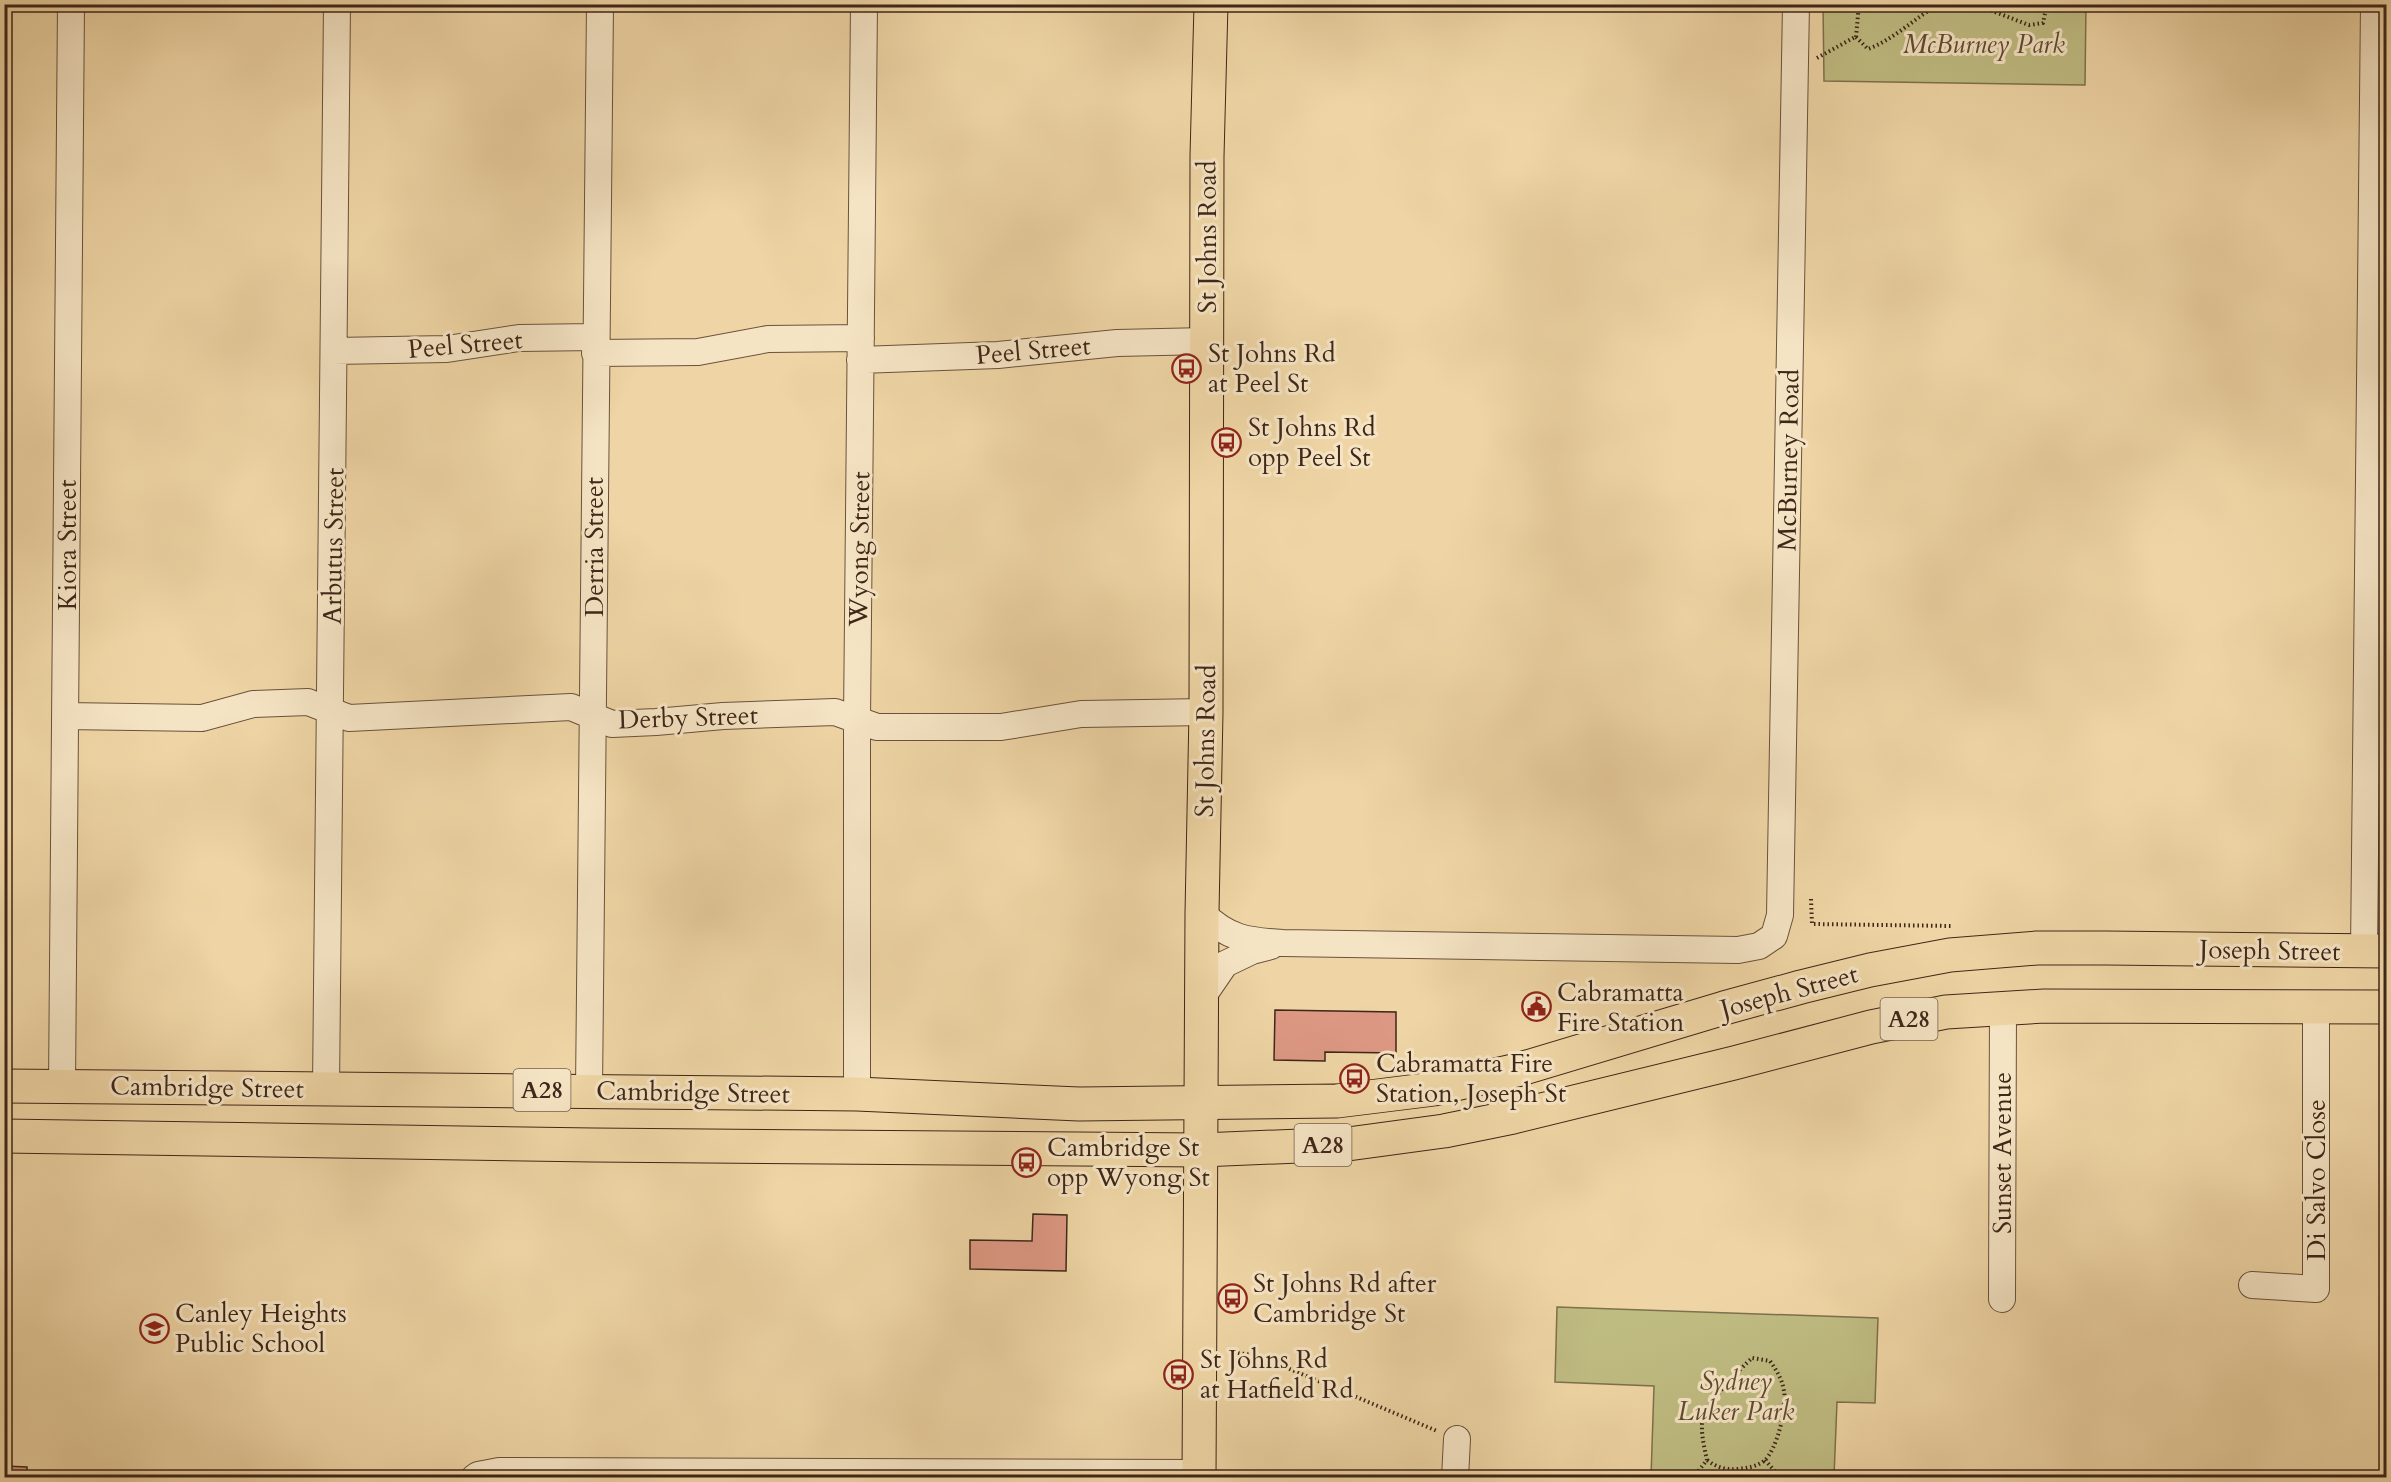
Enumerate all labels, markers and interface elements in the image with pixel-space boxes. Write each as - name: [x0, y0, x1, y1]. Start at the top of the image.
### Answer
- park label: McBurney Park: [1903, 27, 2065, 62]
- street label: St Johns Road: [1190, 160, 1225, 313]
- street label: Peel Street: [406, 322, 524, 367]
- street label: Peel Street: [974, 328, 1092, 373]
- place label: St Johns Rd at Peel St: [1208, 336, 1336, 401]
- bus stop icon: St Johns Rd at Peel St: [1171, 352, 1203, 384]
- street label: McBurney Road: [1769, 368, 1808, 551]
- place label: St Johns Rd opp Peel St: [1248, 410, 1376, 475]
- bus stop icon: St Johns Rd opp Peel St: [1211, 426, 1243, 458]
- street label: Arbutus Street: [315, 467, 352, 625]
- street label: Wyong Street: [841, 471, 878, 628]
- street label: Derria Street: [577, 477, 612, 617]
- street label: Kiora Street: [50, 480, 85, 610]
- street label: St Johns Road: [1187, 664, 1224, 818]
- street label: Derby Street: [618, 698, 758, 737]
- street label: Joseph Street: [2195, 932, 2341, 969]
- street label: Joseph Street: [1713, 956, 1862, 1028]
- place label: Cabramatta Fire Station: [1557, 975, 1684, 1040]
- public building icon: Cabramatta Fire Station: [1520, 991, 1552, 1023]
- road number: A28: [1880, 998, 1938, 1040]
- place label: Cabramatta Fire Station, Joseph St: [1376, 1046, 1566, 1111]
- bus stop icon: Cabramatta Fire Station, Joseph St: [1339, 1062, 1371, 1094]
- street label: Cambridge Street: [110, 1068, 304, 1107]
- road number: A28: [514, 1069, 570, 1111]
- street label: Sunset Avenue: [1985, 1072, 2020, 1234]
- street label: Cambridge Street: [596, 1073, 790, 1112]
- street label: Di Salvo Close: [2299, 1099, 2334, 1261]
- road number: A28: [1294, 1124, 1352, 1166]
- place label: Cambridge St opp Wyong St: [1047, 1130, 1210, 1195]
- bus stop icon: Cambridge St opp Wyong St: [1010, 1146, 1042, 1178]
- place label: St Johns Rd after Cambridge St: [1253, 1266, 1437, 1331]
- bus stop icon: St Johns Rd after Cambridge St: [1216, 1282, 1248, 1314]
- place label: Canley Heights Public School: [175, 1296, 347, 1361]
- school or university icon: Canley Heights Public School: [138, 1312, 170, 1344]
- place label: St Johns Rd at Hatfield Rd: [1200, 1342, 1354, 1407]
- bus stop icon: St Johns Rd at Hatfield Rd: [1163, 1358, 1195, 1390]
- park label: Sydney Luker Park: [1678, 1364, 1795, 1429]

